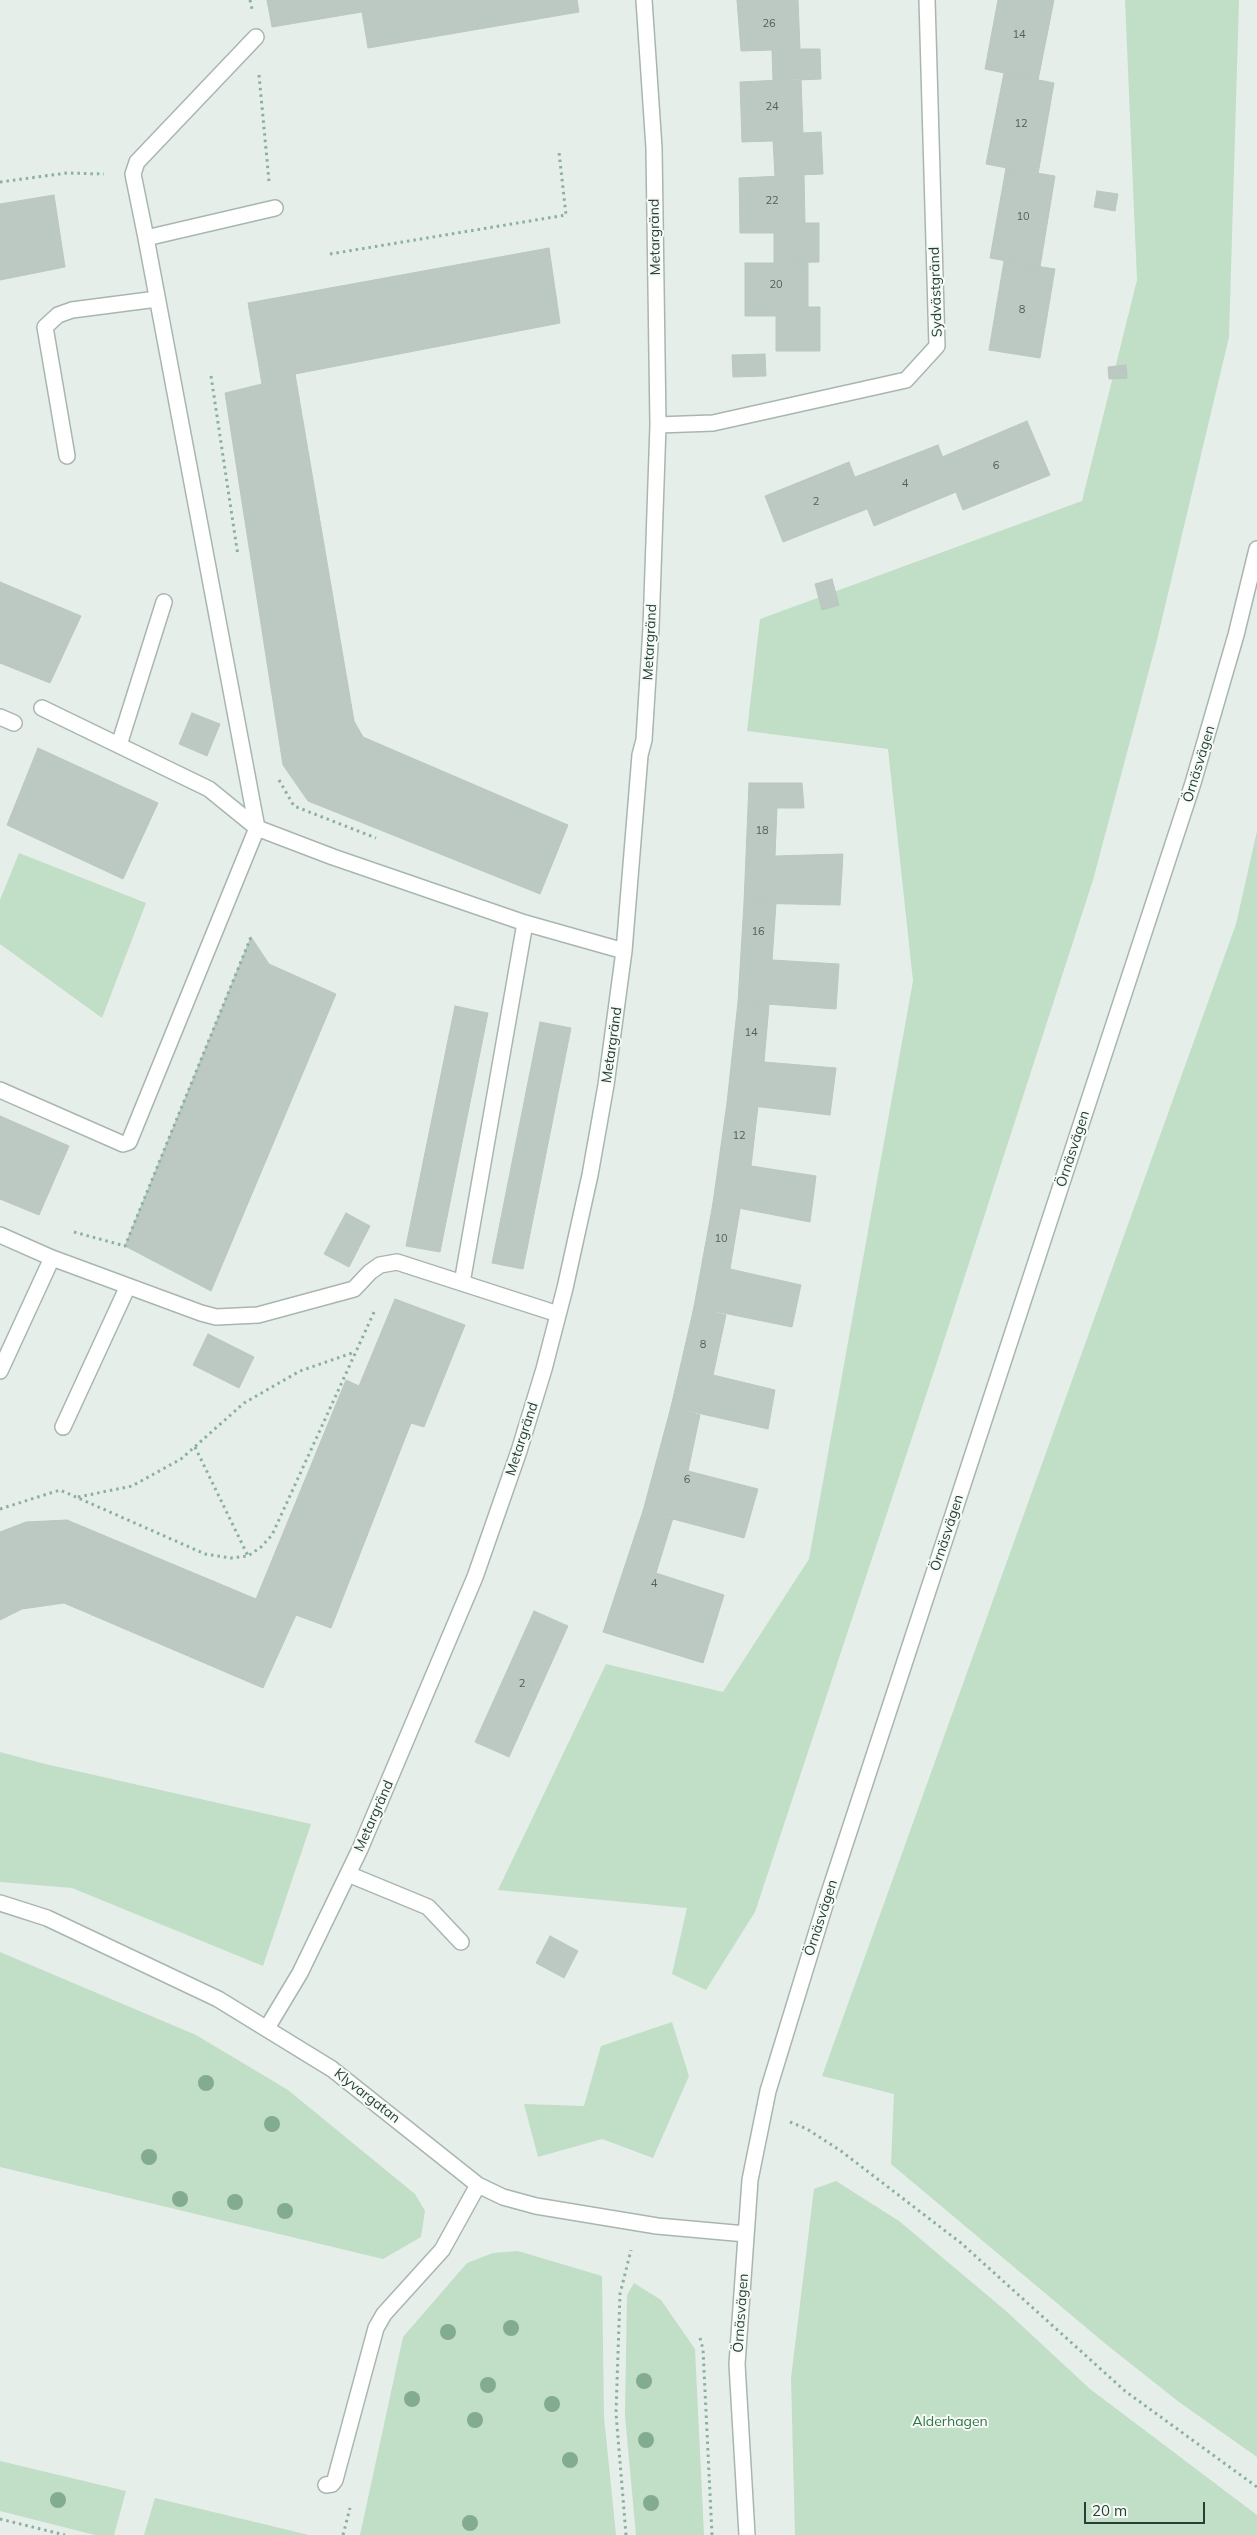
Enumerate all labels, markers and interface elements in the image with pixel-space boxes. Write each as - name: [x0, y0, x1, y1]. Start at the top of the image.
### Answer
- house number: 26: [762, 17, 776, 31]
- house number: 14: [1012, 28, 1026, 42]
- house number: 24: [765, 100, 779, 114]
- house number: 12: [1014, 117, 1028, 131]
- house number: 22: [765, 194, 779, 208]
- street label: Metargränd: [646, 199, 664, 275]
- house number: 10: [1016, 210, 1030, 224]
- street label: Sydvästgränd: [926, 247, 946, 337]
- house number: 20: [769, 278, 783, 292]
- house number: 8: [1019, 303, 1025, 317]
- house number: 6: [993, 459, 999, 473]
- house number: 4: [902, 477, 908, 491]
- house number: 2: [813, 495, 819, 509]
- street label: Metargränd: [640, 603, 660, 681]
- street label: Örnäsvägen: [1179, 724, 1219, 804]
- house number: 18: [755, 824, 769, 838]
- house number: 16: [751, 925, 765, 939]
- street label: Metargränd: [598, 1006, 626, 1084]
- house number: 14: [744, 1026, 758, 1040]
- street label: Örnäsvägen: [1053, 1109, 1093, 1189]
- house number: 12: [732, 1129, 746, 1143]
- house number: 10: [714, 1232, 728, 1246]
- house number: 8: [700, 1338, 706, 1352]
- street label: Metargränd: [502, 1400, 542, 1478]
- house number: 6: [684, 1473, 690, 1487]
- street label: Örnäsvägen: [927, 1493, 967, 1573]
- house number: 4: [651, 1577, 657, 1591]
- house number: 2: [519, 1677, 525, 1691]
- street label: Metargränd: [351, 1778, 397, 1854]
- street label: Örnäsvägen: [801, 1878, 841, 1958]
- street label: Klyvargatan: [331, 2065, 403, 2127]
- street label: Örnäsvägen: [730, 2273, 752, 2353]
- park label: Alderhagen: [912, 2414, 988, 2430]
- scale bar: [1087, 2492, 1208, 2524]
- text: 20 m: [1092, 2501, 1127, 2520]

